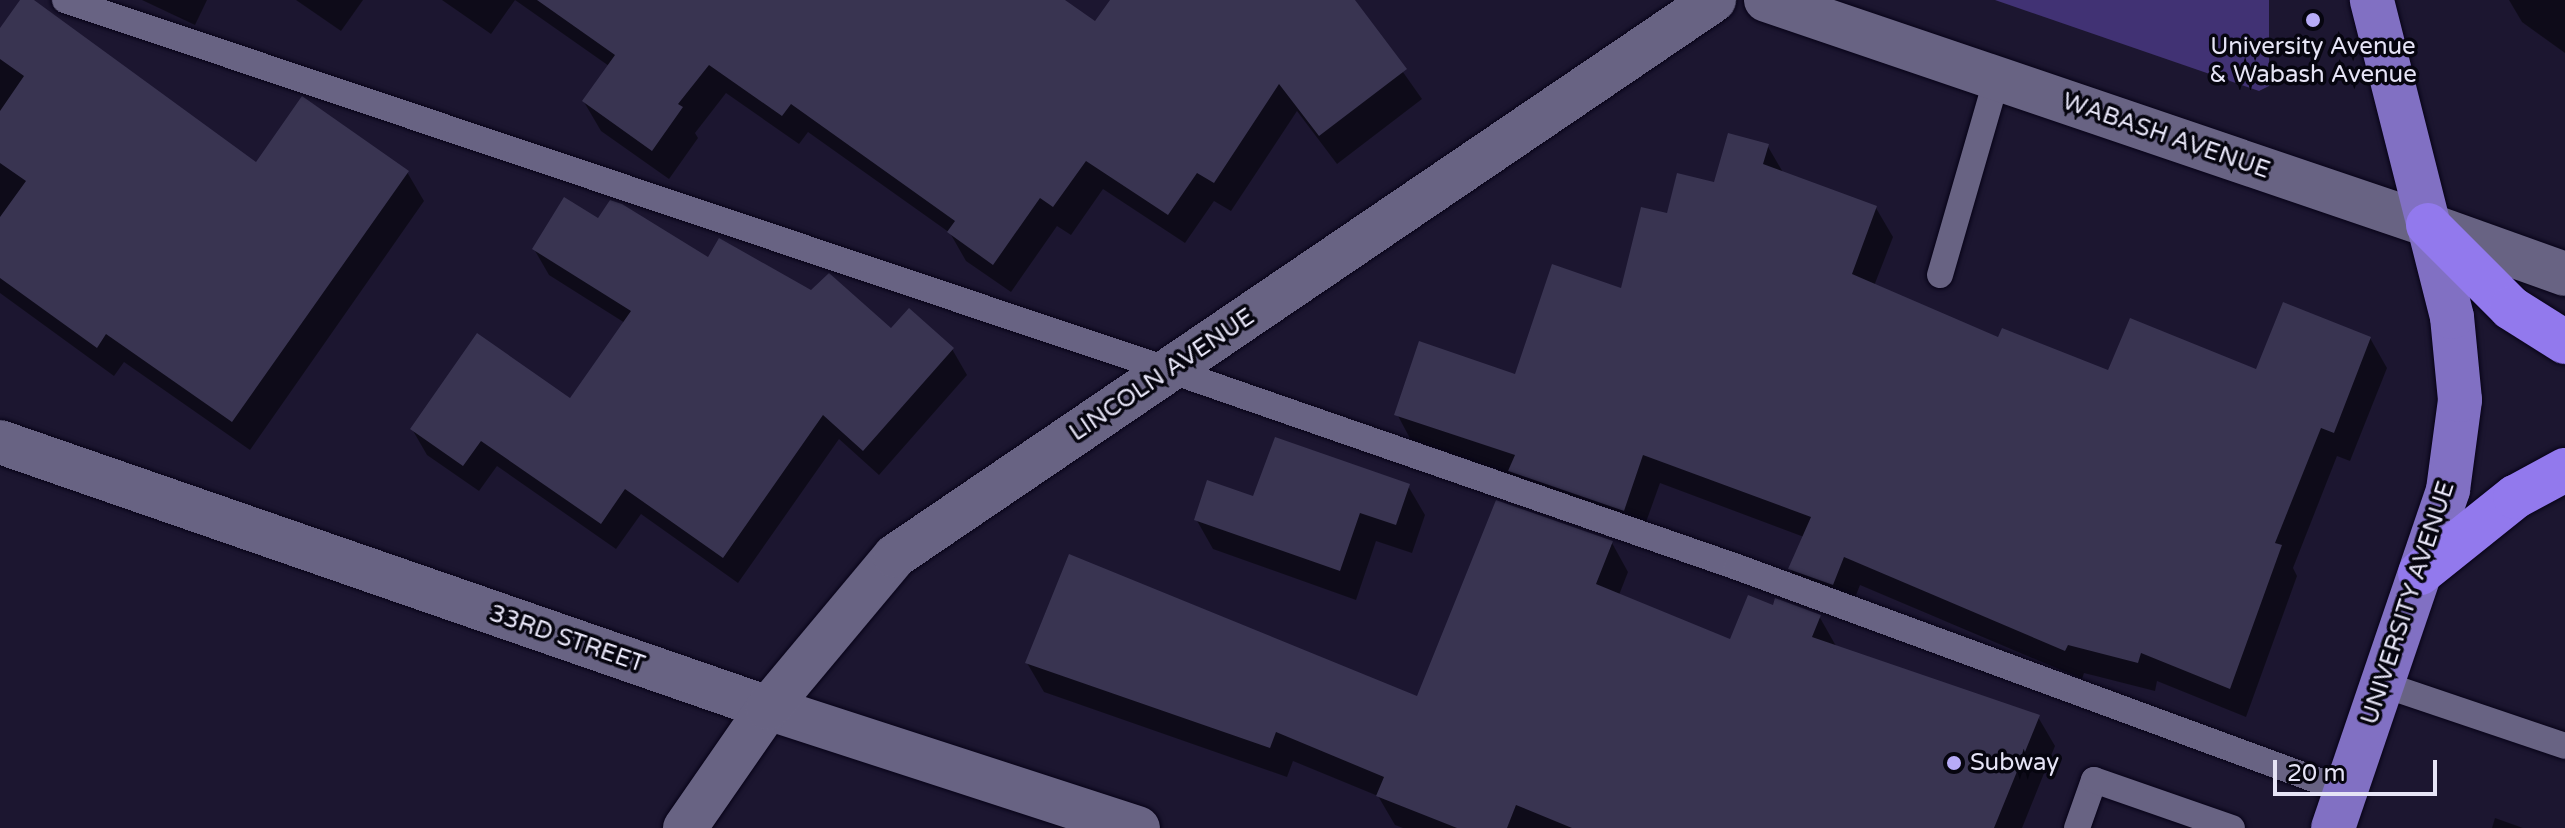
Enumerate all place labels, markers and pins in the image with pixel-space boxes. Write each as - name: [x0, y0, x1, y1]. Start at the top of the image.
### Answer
- marker: University Avenue & Wabash Avenue: [2304, 11, 2322, 29]
- place label: University Avenue & Wabash Avenue: [2209, 33, 2417, 89]
- place label: Subway: [1970, 749, 2059, 777]
- marker: Subway: [1945, 754, 1963, 772]

